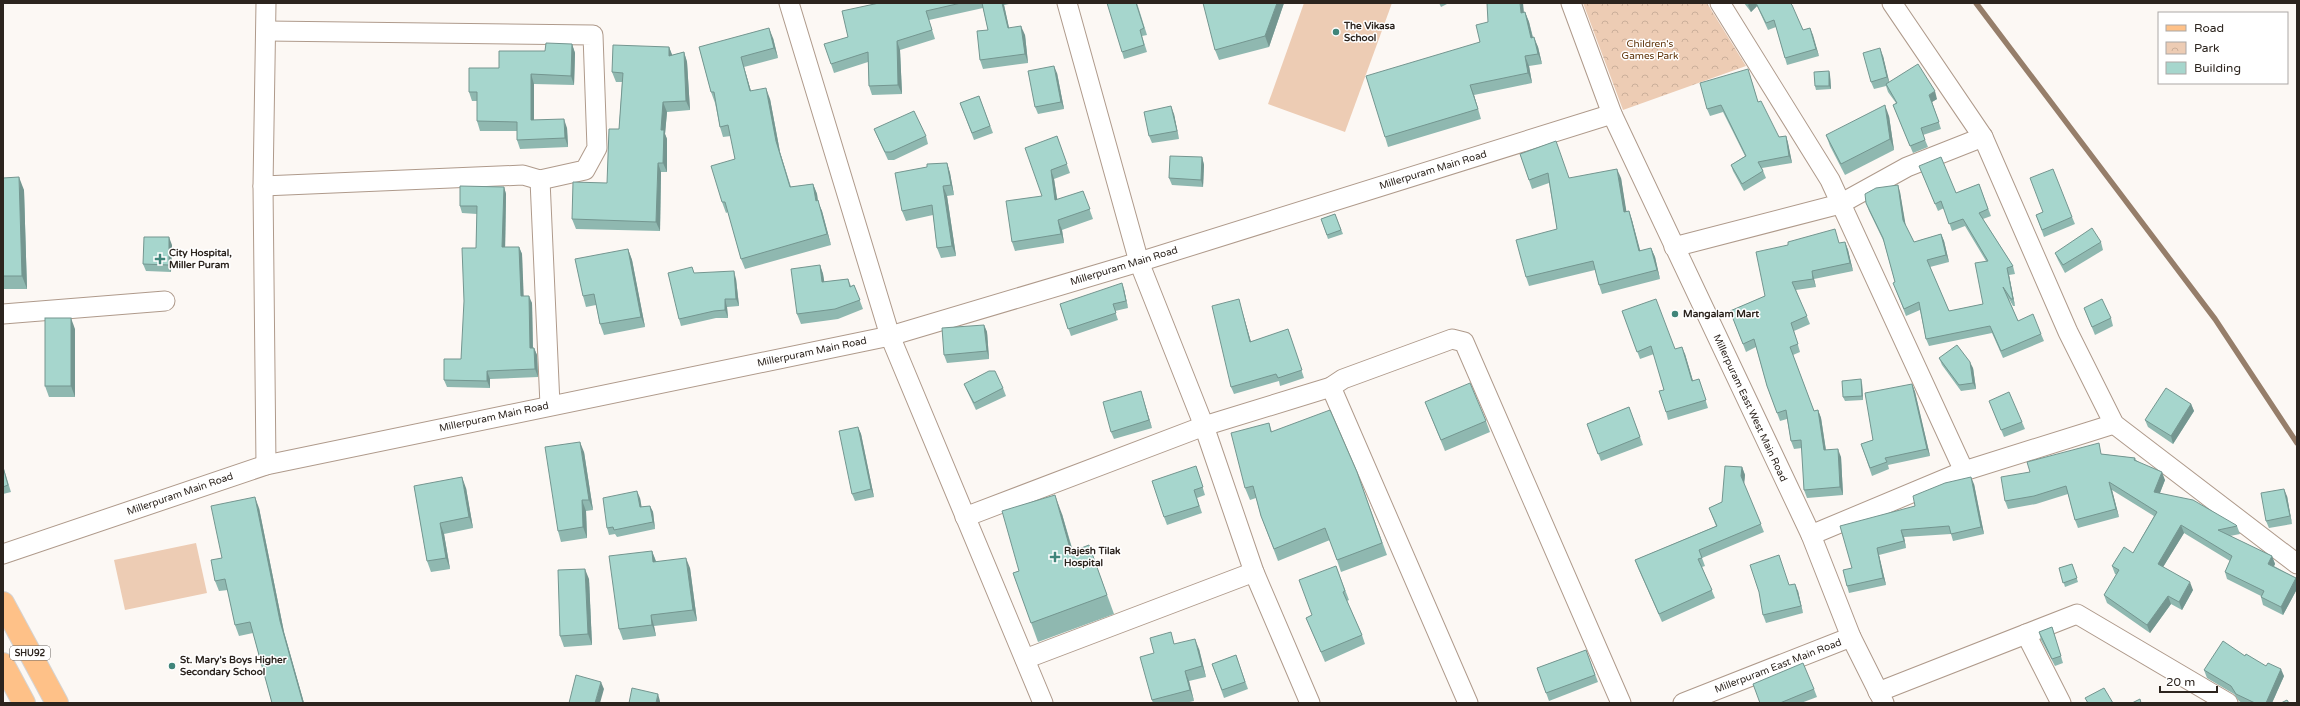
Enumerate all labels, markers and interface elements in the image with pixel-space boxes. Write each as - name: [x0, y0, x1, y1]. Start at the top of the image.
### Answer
- legend: [2158, 12, 2288, 84]
- place label: The Vikasa School: [1343, 20, 1395, 44]
- text: Road: [2194, 21, 2224, 35]
- marker: The Vikasa School: [1331, 27, 1341, 37]
- park label: Children's Games Park: [1622, 38, 1679, 62]
- text: Park: [2194, 41, 2220, 55]
- text: Building: [2194, 61, 2241, 75]
- street label: Millerpuram Main Road: [1378, 148, 1488, 192]
- street label: Millerpuram Main Road: [1069, 244, 1179, 288]
- place label: City Hospital, Miller Puram: [169, 247, 232, 271]
- marker: City Hospital, Miller Puram: [154, 253, 166, 265]
- place label: Mangalam Mart: [1683, 308, 1759, 320]
- marker: Mangalam Mart: [1670, 309, 1680, 319]
- street label: Millerpuram East West Main Road: [1710, 332, 1790, 484]
- street label: Millerpuram Main Road: [756, 335, 868, 369]
- street label: Millerpuram Main Road: [438, 400, 550, 434]
- street label: Millerpuram Main Road: [125, 470, 235, 518]
- place label: Rajesh Tilak Hospital: [1064, 545, 1121, 569]
- marker: Rajesh Tilak Hospital: [1049, 551, 1061, 563]
- street label: Millerpuram East Main Road: [1713, 636, 1843, 696]
- road number: SHU92: [10, 646, 50, 660]
- place label: St. Mary's Boys Higher Secondary School: [180, 654, 287, 678]
- marker: St. Mary's Boys Higher Secondary School: [167, 661, 177, 671]
- scale bar: [2160, 668, 2217, 694]
- text: 20 m: [2166, 675, 2195, 689]

